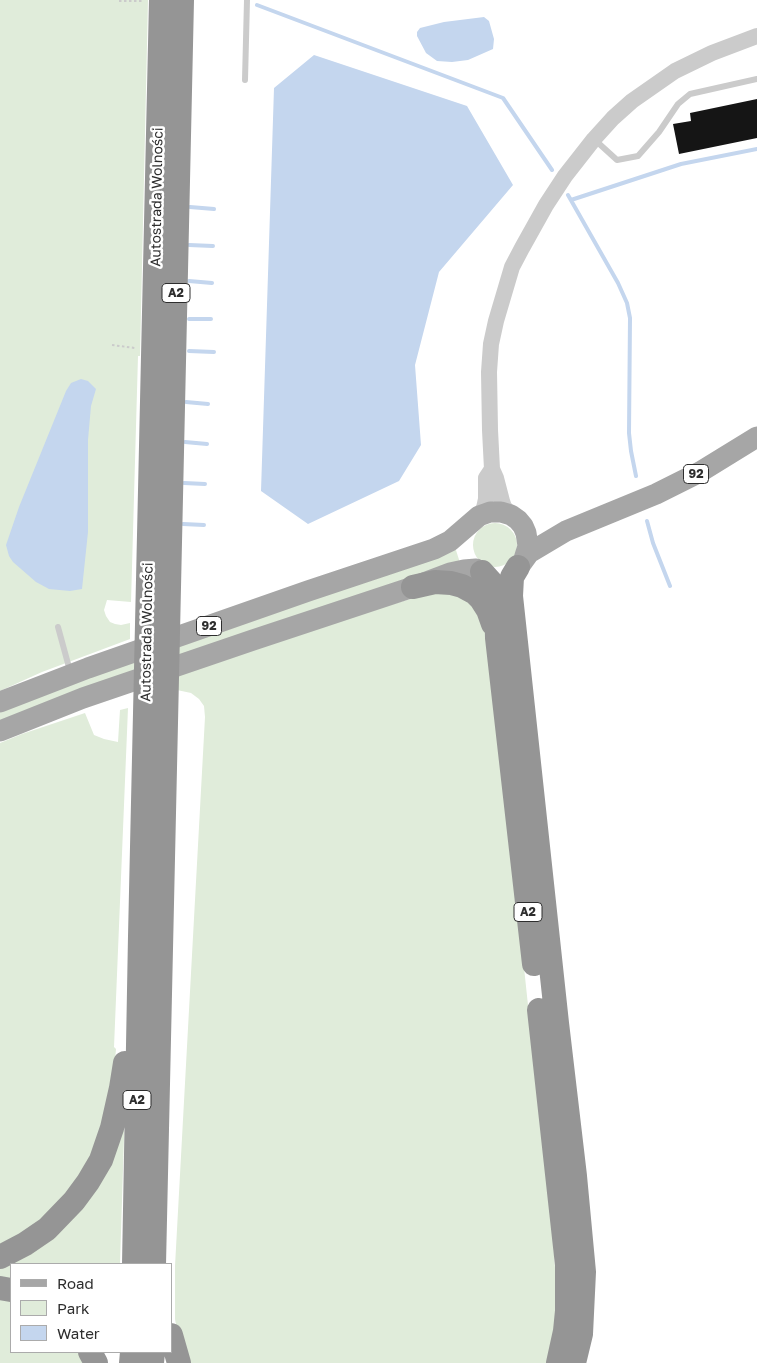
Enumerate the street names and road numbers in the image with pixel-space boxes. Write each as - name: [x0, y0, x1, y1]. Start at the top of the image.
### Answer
- street label: Autostrada Wolności: [147, 127, 167, 267]
- road number: A2: [162, 284, 190, 302]
- road number: 92: [684, 464, 708, 484]
- street label: Autostrada Wolności: [137, 562, 157, 702]
- road number: 92: [196, 616, 222, 636]
- road number: A2: [514, 902, 542, 922]
- road number: A2: [123, 1090, 151, 1110]

